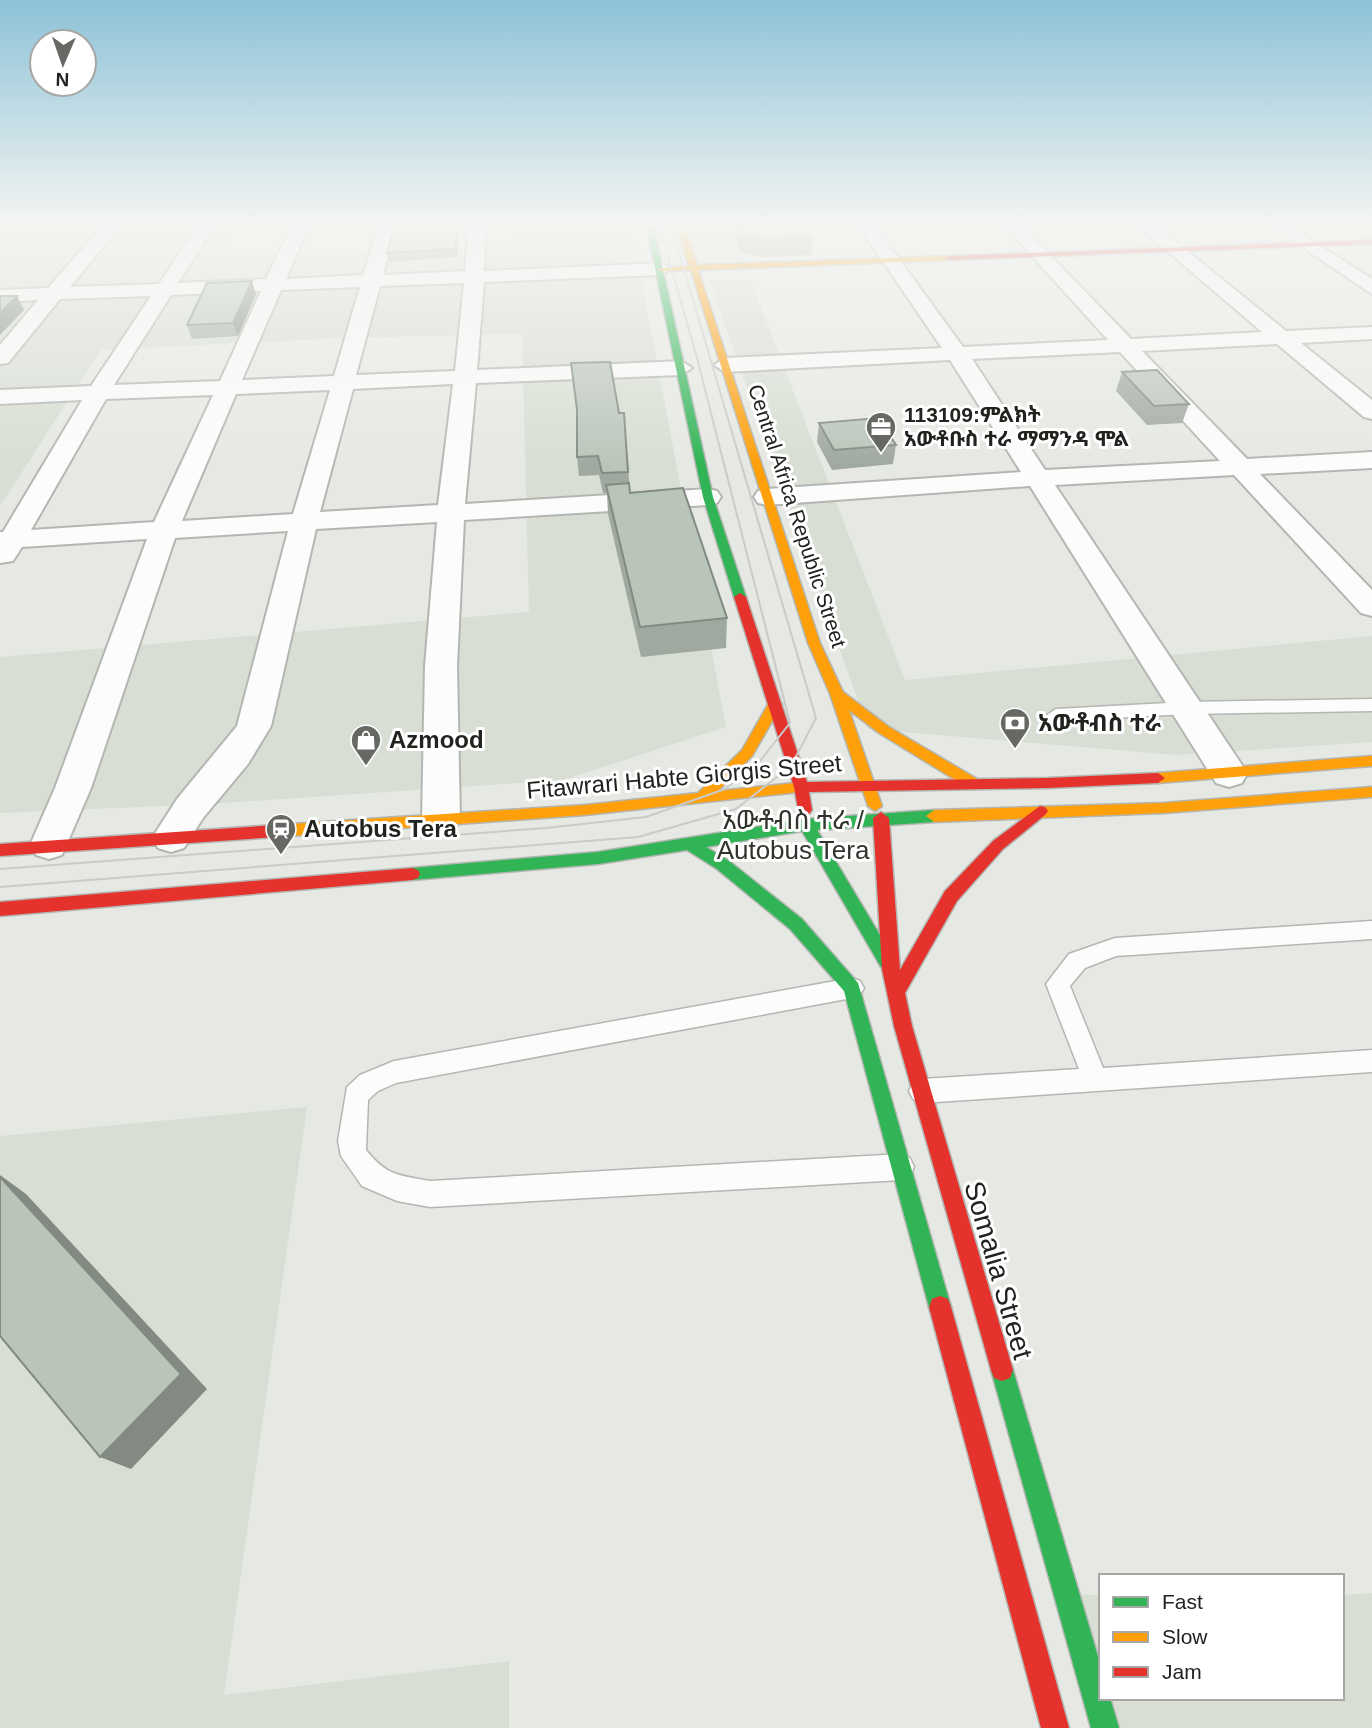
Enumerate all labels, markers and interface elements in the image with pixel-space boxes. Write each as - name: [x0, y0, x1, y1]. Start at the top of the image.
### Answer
- north arrow: [28, 28, 98, 98]
- text: N: [55, 69, 70, 90]
- street label: Central Africa Republic Street: [744, 381, 851, 651]
- place label: 113109:ምልክት አውቶቡስ ተራ ማማንዳ ሞል: [904, 403, 1130, 450]
- office icon: 113109:ምልክት አውቶቡስ ተራ ማማንዳ ሞል: [864, 410, 898, 454]
- bank icon: አውቶብስ ተራ: [998, 706, 1032, 750]
- place label: አውቶብስ ተራ: [1038, 709, 1162, 736]
- shop icon: Azmood: [349, 723, 383, 767]
- place label: Azmood: [389, 726, 484, 753]
- street label: Fitawrari Habte Giorgis Street: [525, 749, 843, 804]
- district label: አውቶብስ ተራ / Autobus Tera: [717, 805, 870, 865]
- station icon: Autobus Tera: [264, 812, 298, 856]
- place label: Autobus Tera: [304, 815, 458, 842]
- street label: Somalia Street: [958, 1178, 1039, 1363]
- legend: [1099, 1574, 1344, 1700]
- text: Fast: [1162, 1590, 1203, 1613]
- text: Slow: [1162, 1625, 1208, 1648]
- text: Jam: [1162, 1660, 1202, 1683]

